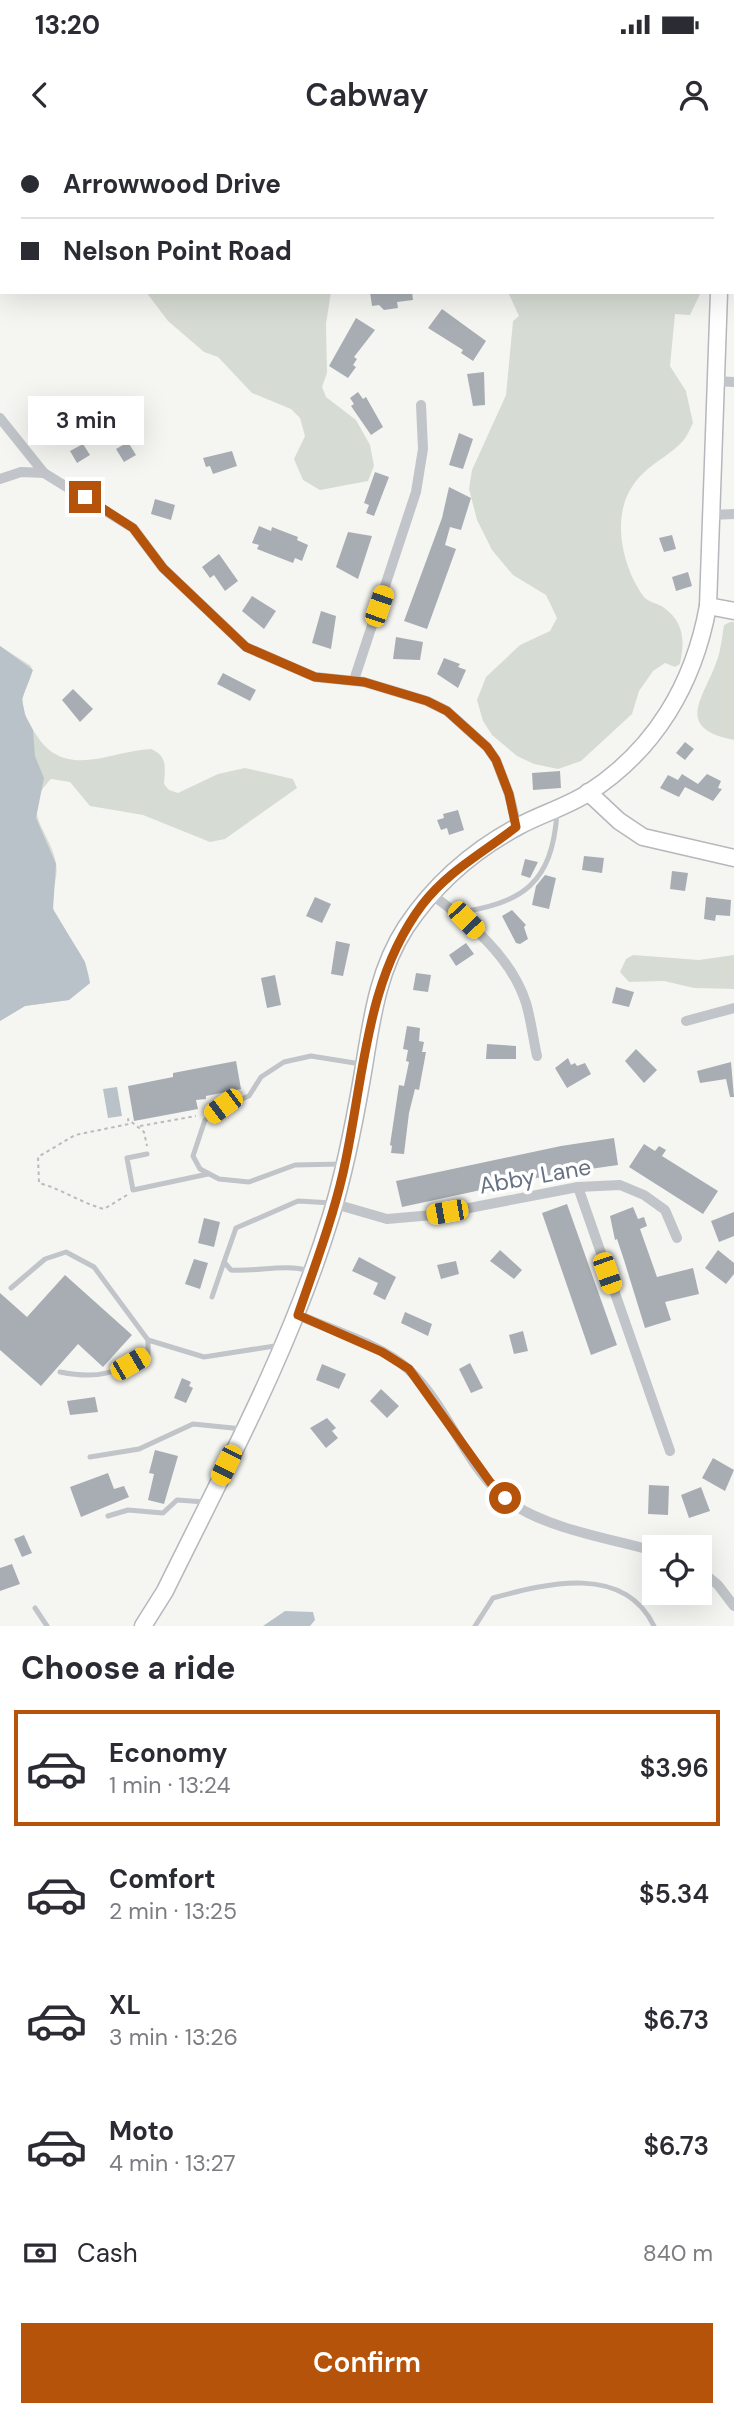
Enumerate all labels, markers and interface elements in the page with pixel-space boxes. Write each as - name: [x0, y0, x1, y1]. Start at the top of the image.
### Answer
- text: 13:20: [35, 8, 100, 42]
- text: Cabway: [305, 74, 429, 116]
- icon: back: [21, 76, 59, 114]
- icon: person: [675, 76, 713, 114]
- text: Arrowwood Drive: [63, 167, 281, 201]
- text: Nelson Point Road: [63, 234, 292, 268]
- callout: 3 min: [27, 396, 143, 444]
- text: 3 min: [56, 405, 116, 435]
- route end: [69, 481, 101, 513]
- car: [363, 583, 396, 629]
- car: [444, 898, 489, 942]
- car: [200, 1085, 247, 1127]
- street label: Abby Lane: [477, 1151, 593, 1201]
- car: [425, 1198, 470, 1226]
- car: [591, 1250, 624, 1296]
- car: [107, 1344, 154, 1384]
- car: [208, 1442, 245, 1488]
- route start: [489, 1482, 521, 1514]
- map controls: [642, 1535, 712, 1605]
- button: locate: [642, 1535, 712, 1605]
- text: Choose a ride: [21, 1647, 236, 1689]
- text: Economy: [109, 1736, 227, 1770]
- icon: car: [25, 1737, 88, 1800]
- text: $3.96: [640, 1751, 709, 1785]
- text: 1 min · 13:24: [109, 1770, 231, 1800]
- text: Comfort: [109, 1862, 215, 1896]
- icon: car: [25, 1863, 88, 1926]
- text: $5.34: [639, 1877, 709, 1911]
- text: 2 min · 13:25: [109, 1896, 237, 1926]
- text: XL: [109, 1988, 141, 2022]
- icon: car: [25, 1989, 88, 2052]
- text: $6.73: [643, 2003, 709, 2037]
- text: 3 min · 13:26: [109, 2022, 238, 2052]
- text: Moto: [109, 2114, 174, 2148]
- icon: car: [25, 2115, 88, 2178]
- text: $6.73: [643, 2129, 709, 2163]
- text: 4 min · 13:27: [109, 2148, 236, 2178]
- icon: cash: [21, 2234, 59, 2272]
- text: Cash: [77, 2236, 138, 2270]
- text: 840 m: [643, 2238, 713, 2268]
- button: Confirm: [21, 2323, 713, 2403]

